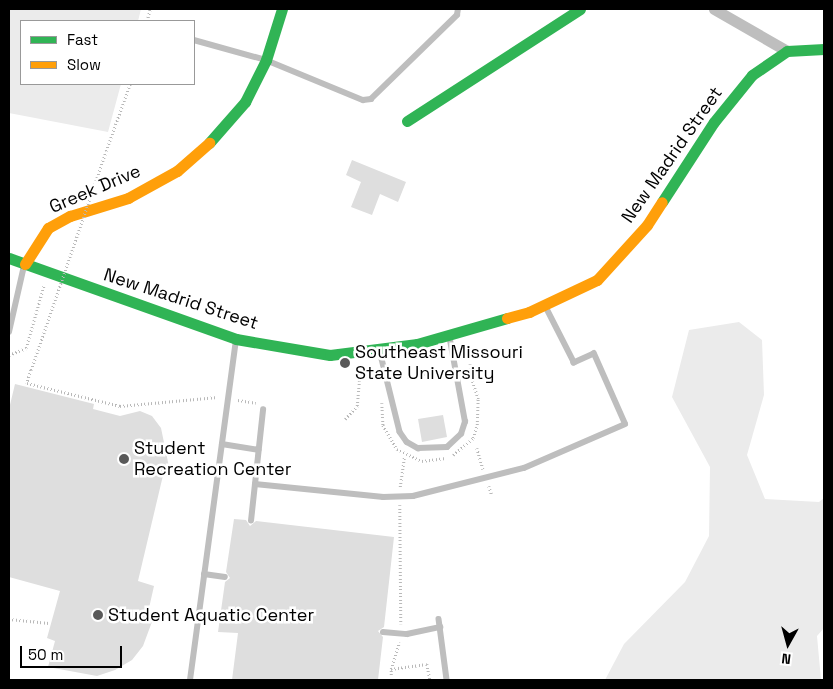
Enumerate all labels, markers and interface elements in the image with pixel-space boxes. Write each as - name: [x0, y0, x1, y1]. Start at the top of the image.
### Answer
- legend: [20, 20, 195, 85]
- text: Fast: [67, 30, 98, 49]
- text: Slow: [67, 55, 101, 74]
- street label: New Madrid Street: [617, 83, 727, 227]
- street label: Greek Drive: [46, 160, 144, 218]
- street label: New Madrid Street: [101, 264, 261, 334]
- place label: Southeast Missouri State University: [355, 342, 523, 384]
- marker: Southeast Missouri State University: [339, 357, 351, 369]
- place label: Student Recreation Center: [134, 438, 292, 480]
- marker: Student Recreation Center: [118, 453, 130, 465]
- place label: Student Aquatic Center: [108, 604, 314, 626]
- marker: Student Aquatic Center: [92, 609, 104, 621]
- north arrow: [763, 619, 813, 669]
- scale bar: [22, 636, 125, 668]
- text: 50 m: [28, 645, 63, 664]
- text: N: [780, 649, 792, 668]

